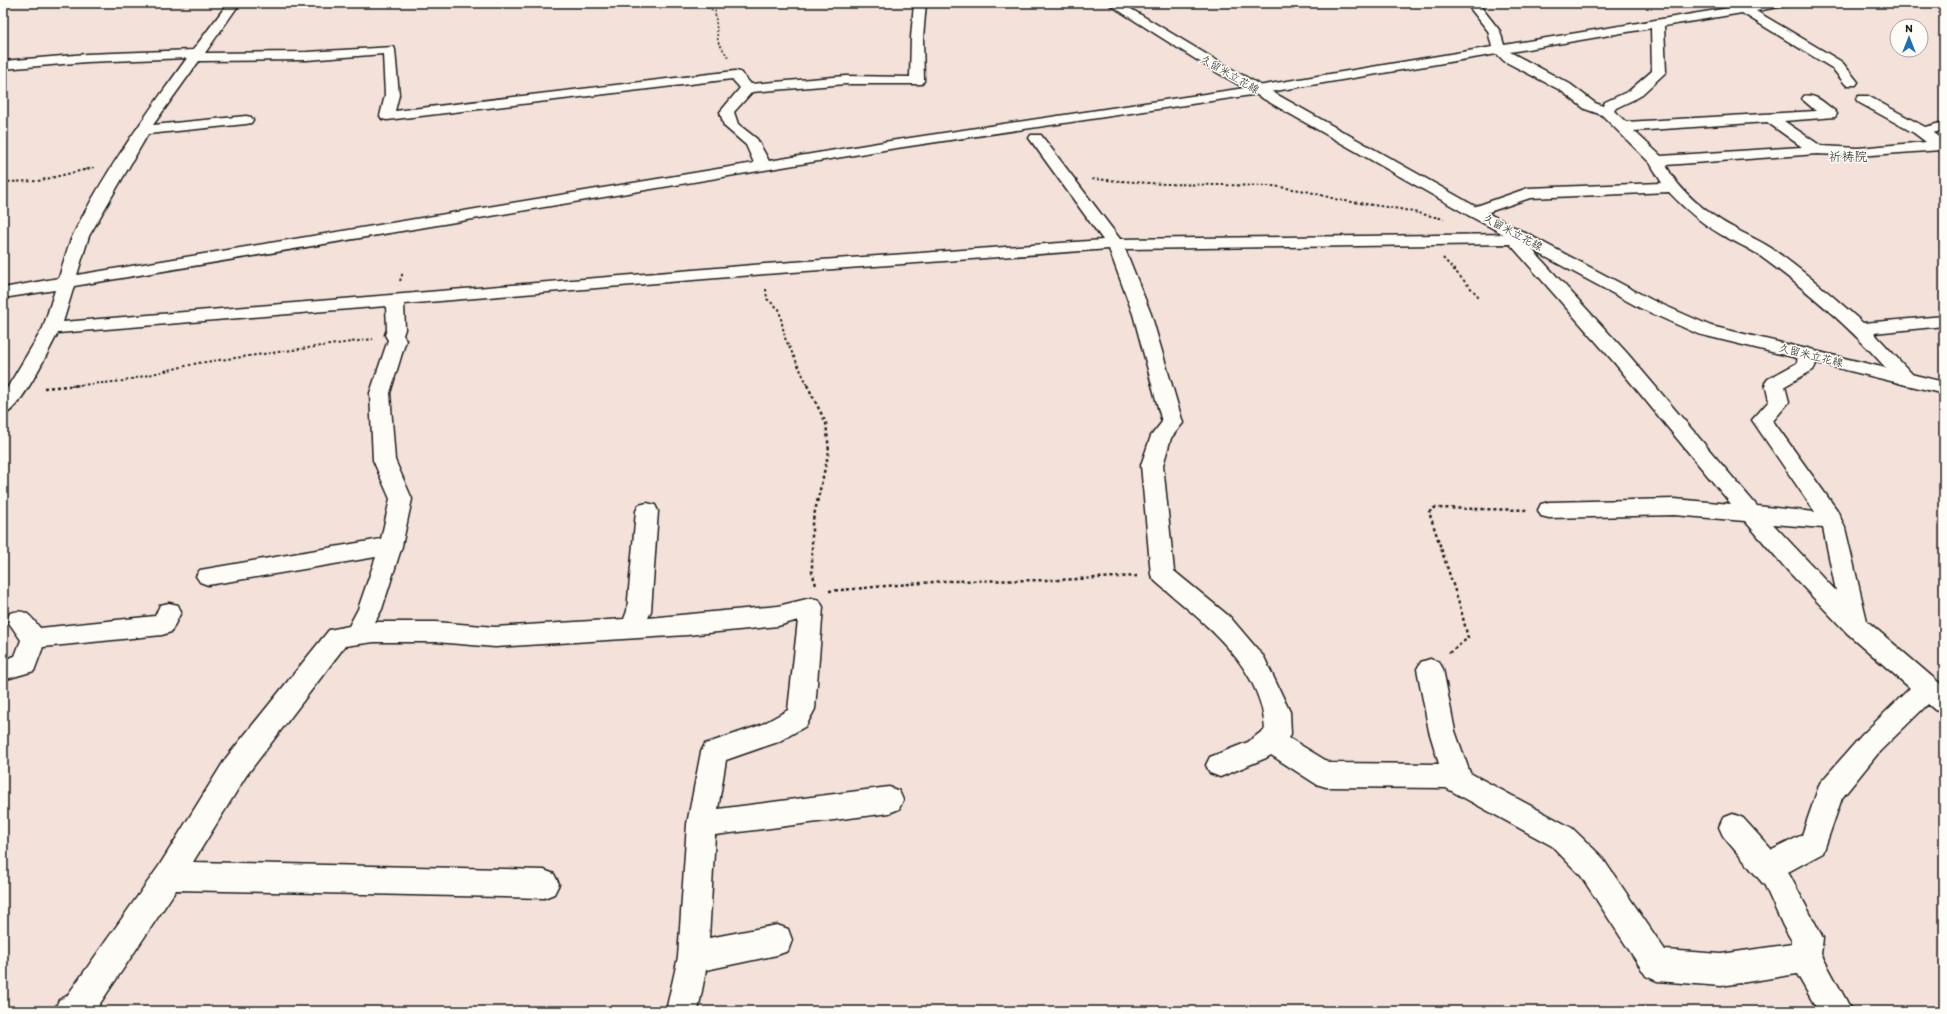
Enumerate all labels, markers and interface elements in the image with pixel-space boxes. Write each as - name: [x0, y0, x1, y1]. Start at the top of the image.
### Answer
- north arrow: [1889, 18, 1929, 58]
- text: N: [1905, 22, 1913, 35]
- street label: 久留米立花線: [1198, 52, 1262, 97]
- district label: 祈祷院: [1828, 149, 1868, 164]
- street label: 久留米立花線: [1481, 211, 1545, 254]
- street label: 久留米立花線: [1777, 341, 1844, 370]

